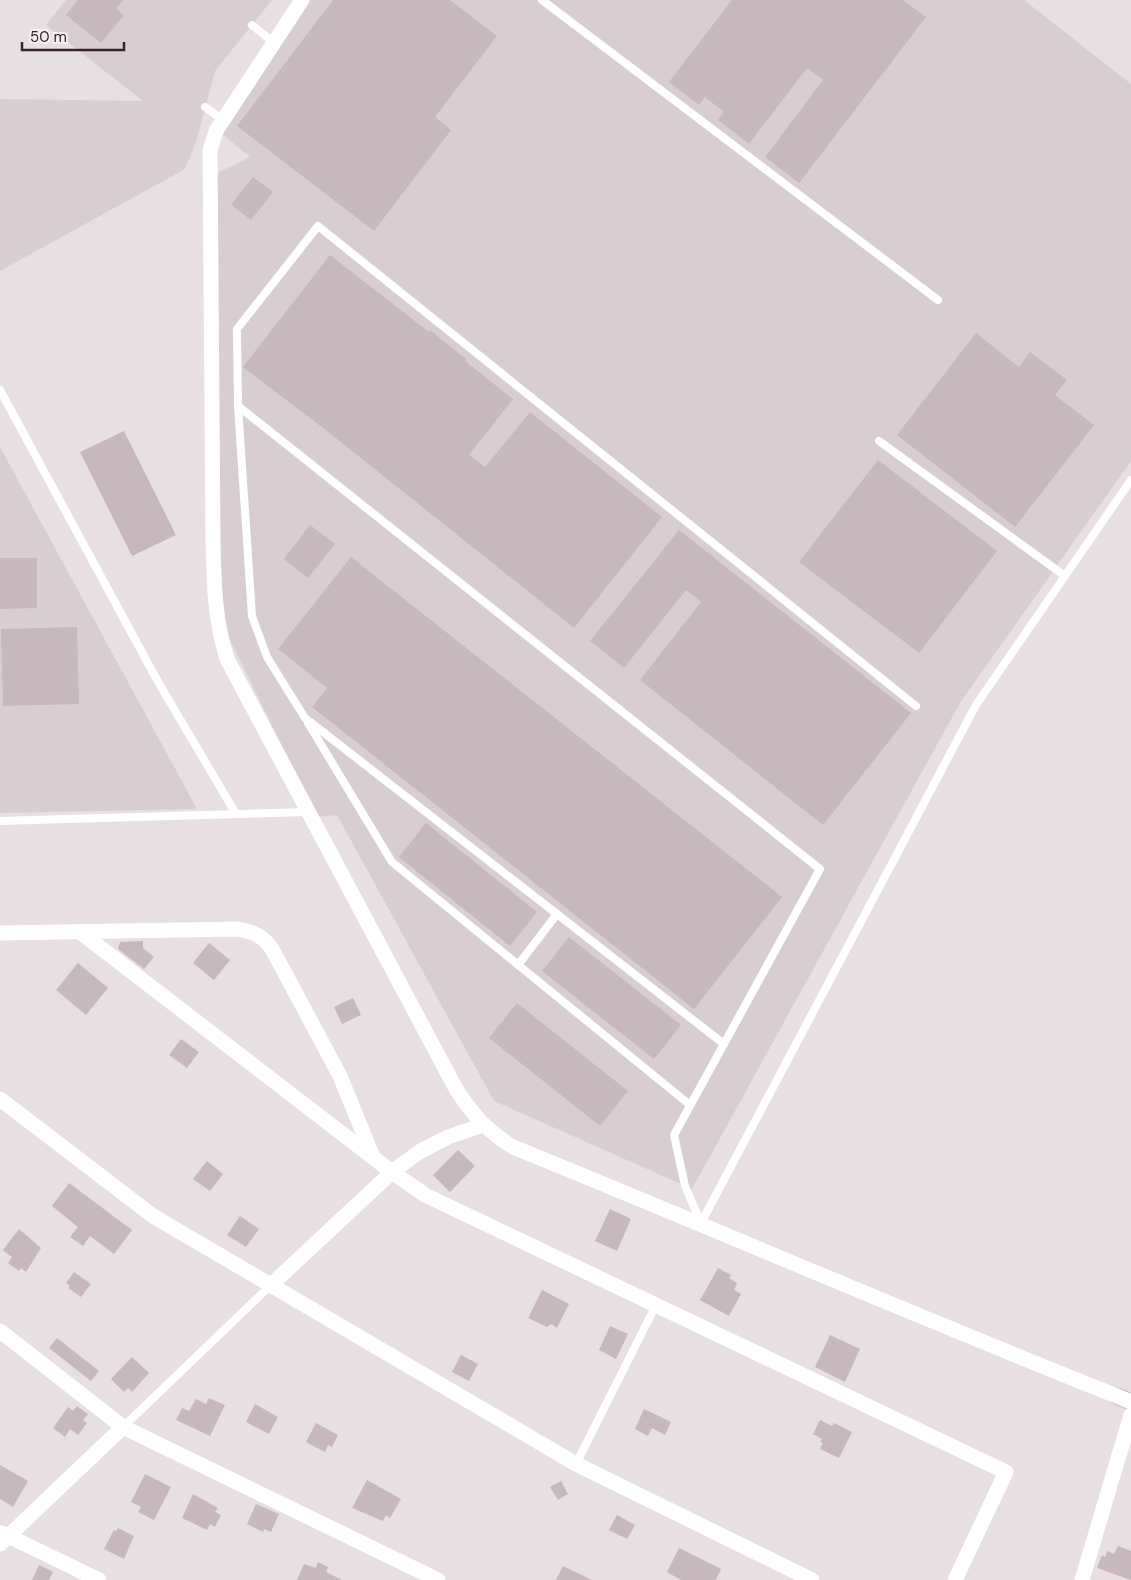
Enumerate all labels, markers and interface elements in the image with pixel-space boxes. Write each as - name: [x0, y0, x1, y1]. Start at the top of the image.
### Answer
- scale bar: [22, 20, 125, 52]
- text: 50 m: [30, 27, 67, 47]

